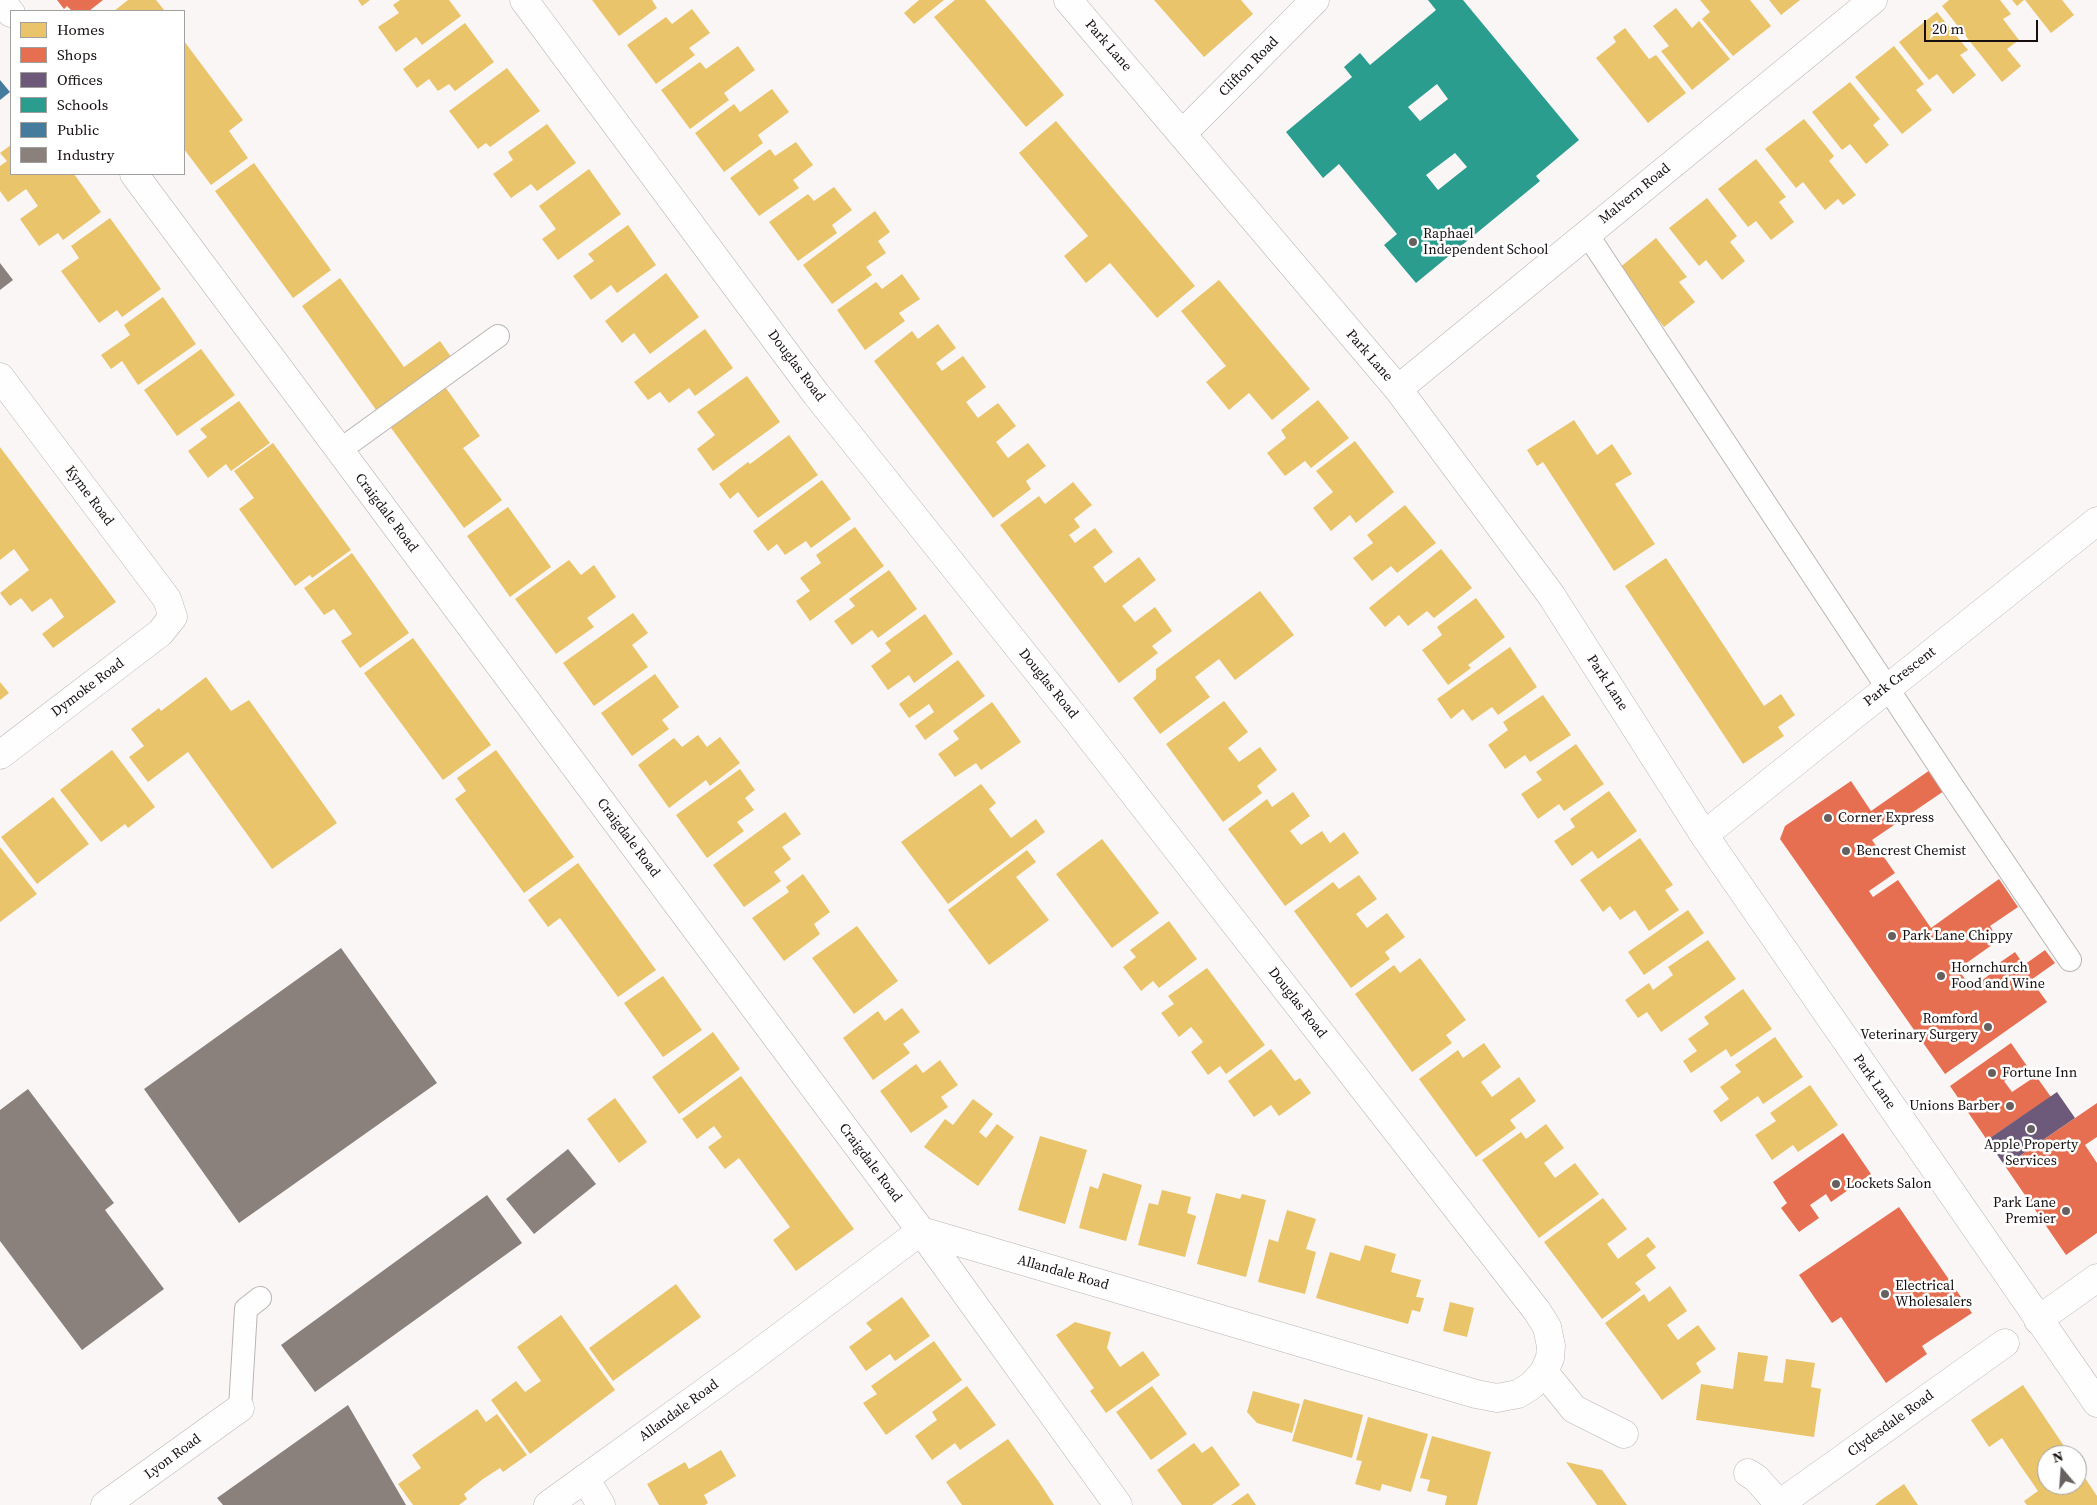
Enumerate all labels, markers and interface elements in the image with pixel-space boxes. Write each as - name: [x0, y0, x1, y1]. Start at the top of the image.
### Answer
- legend: [10, 10, 185, 175]
- scale bar: [1927, 10, 2041, 42]
- street label: Park Lane: [1081, 17, 1135, 75]
- text: 20 m: [1932, 18, 1964, 39]
- text: Homes: [57, 19, 104, 40]
- street label: Clifton Road: [1216, 34, 1282, 100]
- text: Shops: [57, 44, 97, 65]
- text: Offices: [57, 69, 103, 90]
- text: Schools: [57, 94, 108, 115]
- text: Public: [57, 119, 99, 140]
- text: Industry: [57, 144, 114, 165]
- street label: Malvern Road: [1596, 160, 1674, 228]
- place label: Raphael Independent School: [1423, 226, 1548, 258]
- marker: Raphael Independent School: [1407, 236, 1419, 248]
- street label: Douglas Road: [764, 327, 828, 405]
- street label: Park Lane: [1342, 327, 1396, 385]
- street label: Kyme Road: [61, 463, 117, 529]
- street label: Craigdale Road: [351, 470, 421, 556]
- street label: Park Crescent: [1861, 644, 1939, 710]
- street label: Douglas Road: [1015, 646, 1081, 722]
- street label: Park Lane: [1583, 652, 1631, 714]
- street label: Dymoke Road: [48, 655, 128, 721]
- street label: Craigdale Road: [593, 795, 663, 881]
- place label: Corner Express: [1838, 810, 1934, 826]
- marker: Corner Express: [1822, 812, 1834, 824]
- place label: Bencrest Chemist: [1856, 843, 1966, 859]
- marker: Bencrest Chemist: [1840, 845, 1852, 857]
- place label: Park Lane Chippy: [1902, 928, 2013, 944]
- marker: Park Lane Chippy: [1886, 930, 1898, 942]
- place label: Hornchurch Food and Wine: [1951, 960, 2045, 992]
- street label: Douglas Road: [1264, 964, 1330, 1042]
- marker: Hornchurch Food and Wine: [1935, 970, 1947, 982]
- place label: Romford Veterinary Surgery: [1860, 1011, 1978, 1044]
- marker: Romford Veterinary Surgery: [1982, 1021, 1994, 1033]
- street label: Park Lane: [1849, 1051, 1899, 1113]
- place label: Fortune Inn: [2002, 1065, 2077, 1081]
- marker: Fortune Inn: [1986, 1067, 1998, 1079]
- place label: Unions Barber: [1909, 1098, 2000, 1114]
- marker: Unions Barber: [2004, 1100, 2016, 1112]
- street label: Craigdale Road: [835, 1120, 905, 1206]
- marker: Apple Property Services: [2025, 1123, 2037, 1135]
- place label: Apple Property Services: [1984, 1137, 2078, 1170]
- place label: Lockets Salon: [1846, 1176, 1932, 1192]
- marker: Lockets Salon: [1830, 1178, 1842, 1190]
- place label: Park Lane Premier: [1993, 1195, 2056, 1228]
- marker: Park Lane Premier: [2060, 1205, 2072, 1217]
- street label: Allandale Road: [1015, 1252, 1111, 1294]
- place label: Electrical Wholesalers: [1895, 1278, 1972, 1310]
- marker: Electrical Wholesalers: [1879, 1288, 1891, 1300]
- street label: Allandale Road: [636, 1377, 722, 1445]
- street label: Clydesdale Road: [1845, 1387, 1937, 1461]
- street label: Lyon Road: [141, 1431, 205, 1483]
- north arrow: [2037, 1445, 2087, 1495]
- text: N: [2050, 1446, 2066, 1468]

